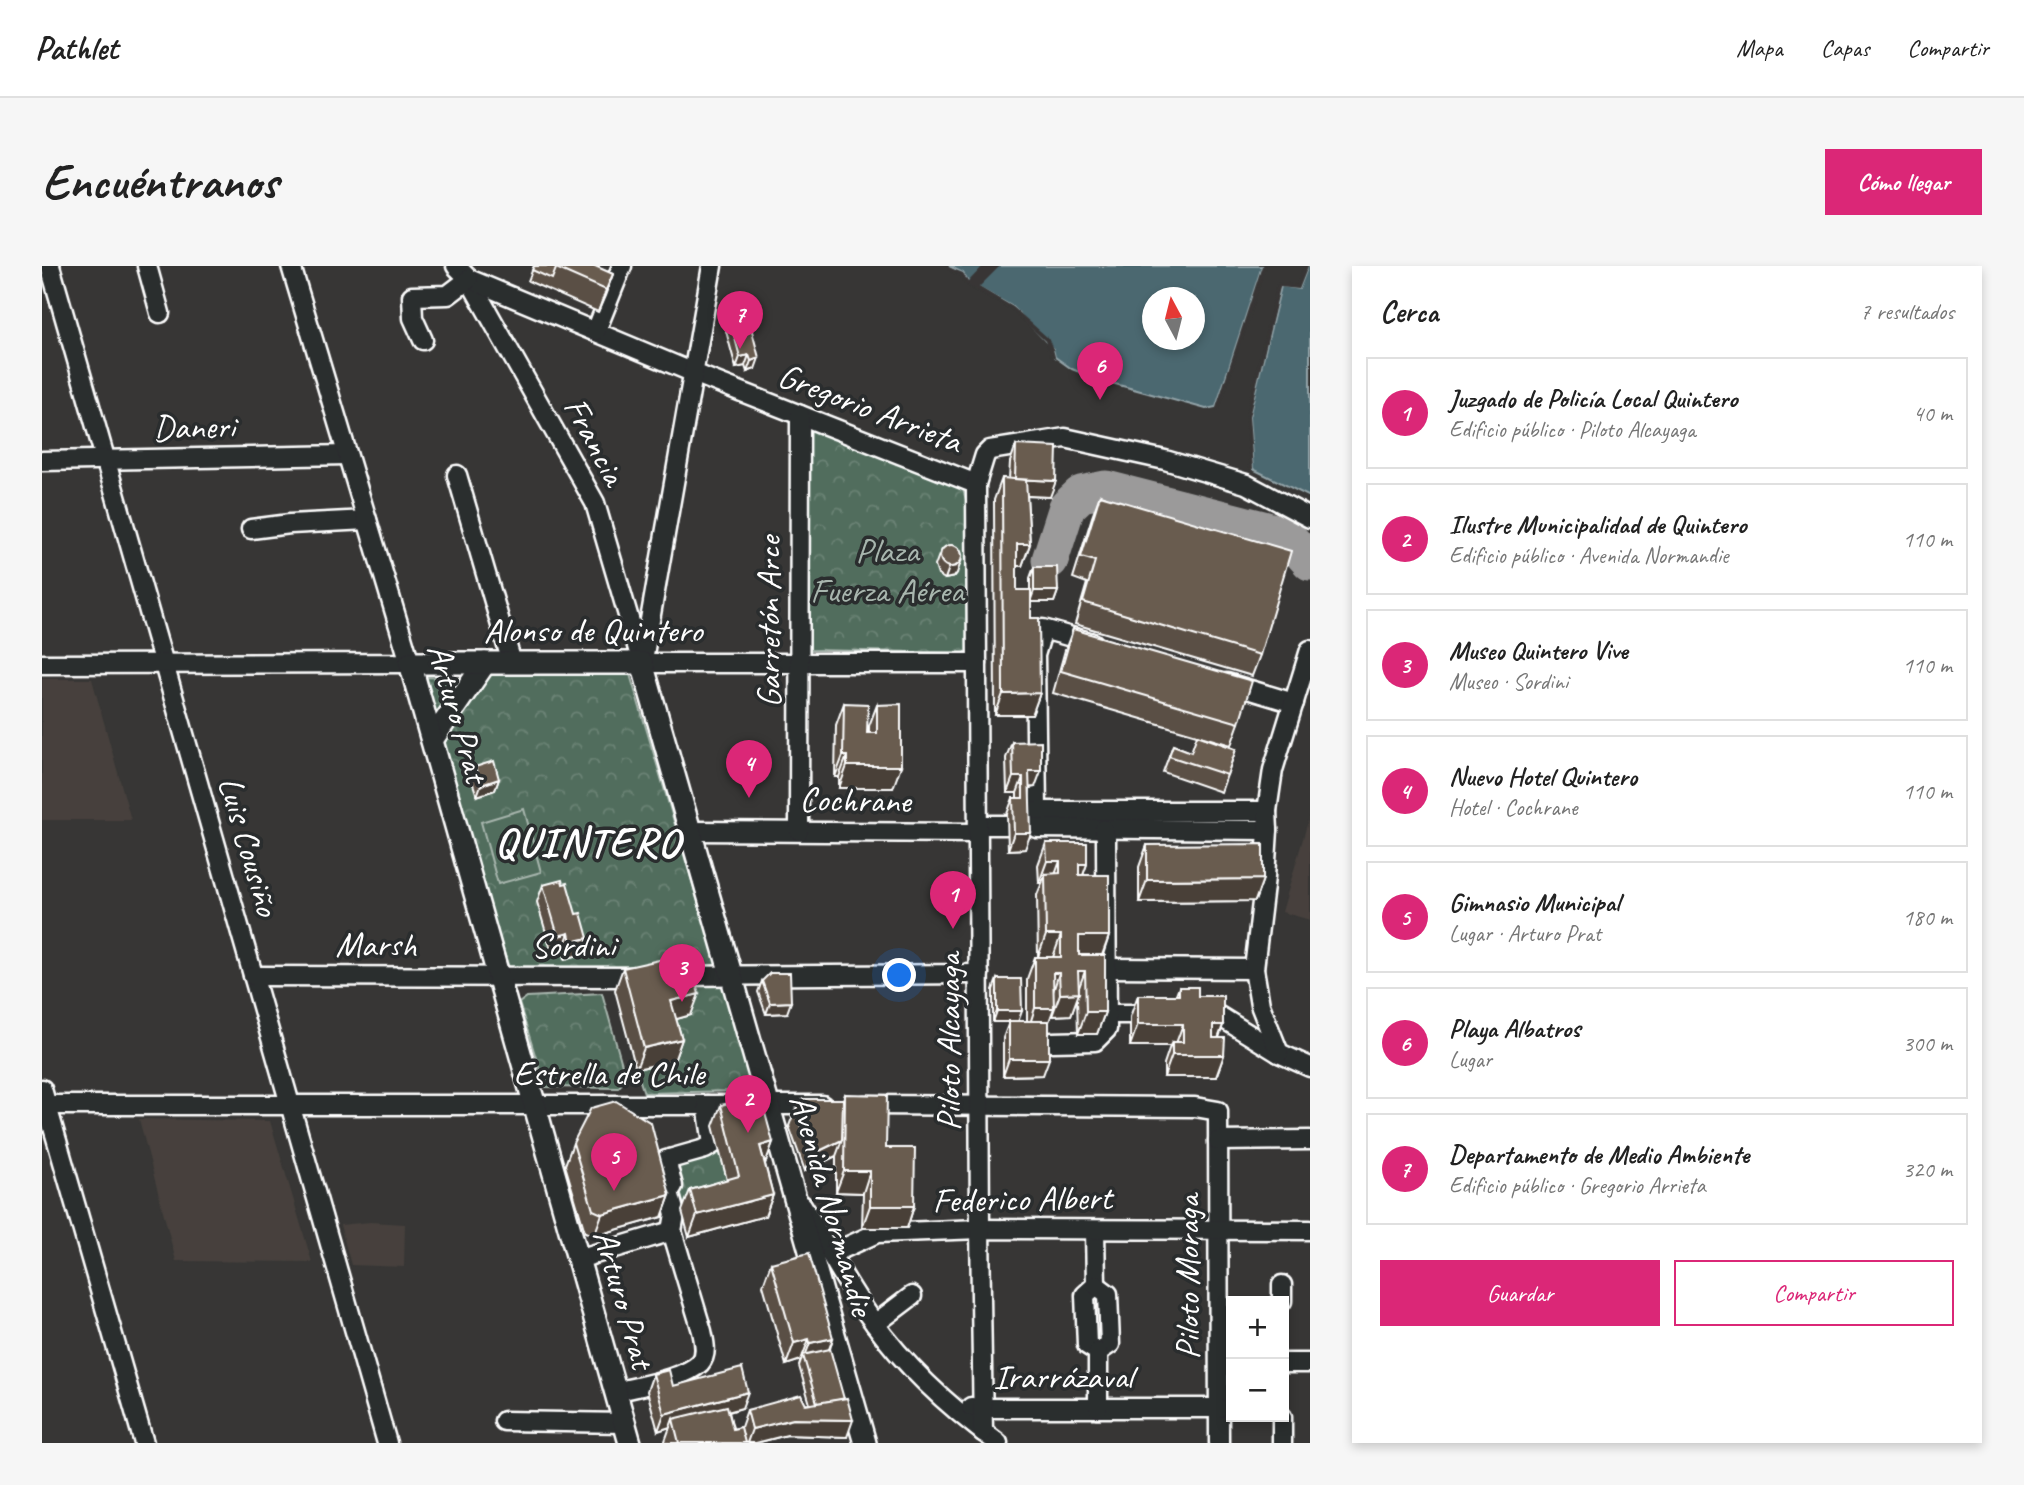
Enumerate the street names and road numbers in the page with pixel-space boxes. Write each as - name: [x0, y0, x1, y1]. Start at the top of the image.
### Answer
- street label: Gregorio Arrieta: [772, 352, 971, 465]
- street label: Francia: [553, 389, 638, 495]
- street label: Daneri: [153, 404, 240, 450]
- street label: Garretón Arce: [746, 534, 791, 708]
- street label: Alonso de Quintero: [484, 608, 704, 653]
- street label: Arturo Prat: [417, 638, 500, 791]
- street label: Luis Cousiño: [208, 771, 291, 922]
- street label: Cochrane: [799, 777, 913, 824]
- street label: Marsh: [336, 922, 418, 967]
- street label: Sordini: [531, 923, 620, 968]
- street label: Piloto Alcayaga: [926, 950, 971, 1131]
- street label: Estrella de Chile: [514, 1051, 707, 1096]
- street label: Avenida Normandie: [779, 1089, 886, 1323]
- street label: Federico Albert: [932, 1175, 1115, 1223]
- street label: Piloto Moraga: [1165, 1192, 1210, 1359]
- street label: Arturo Prat: [583, 1224, 666, 1377]
- street label: Irarrázaval: [993, 1354, 1139, 1399]

